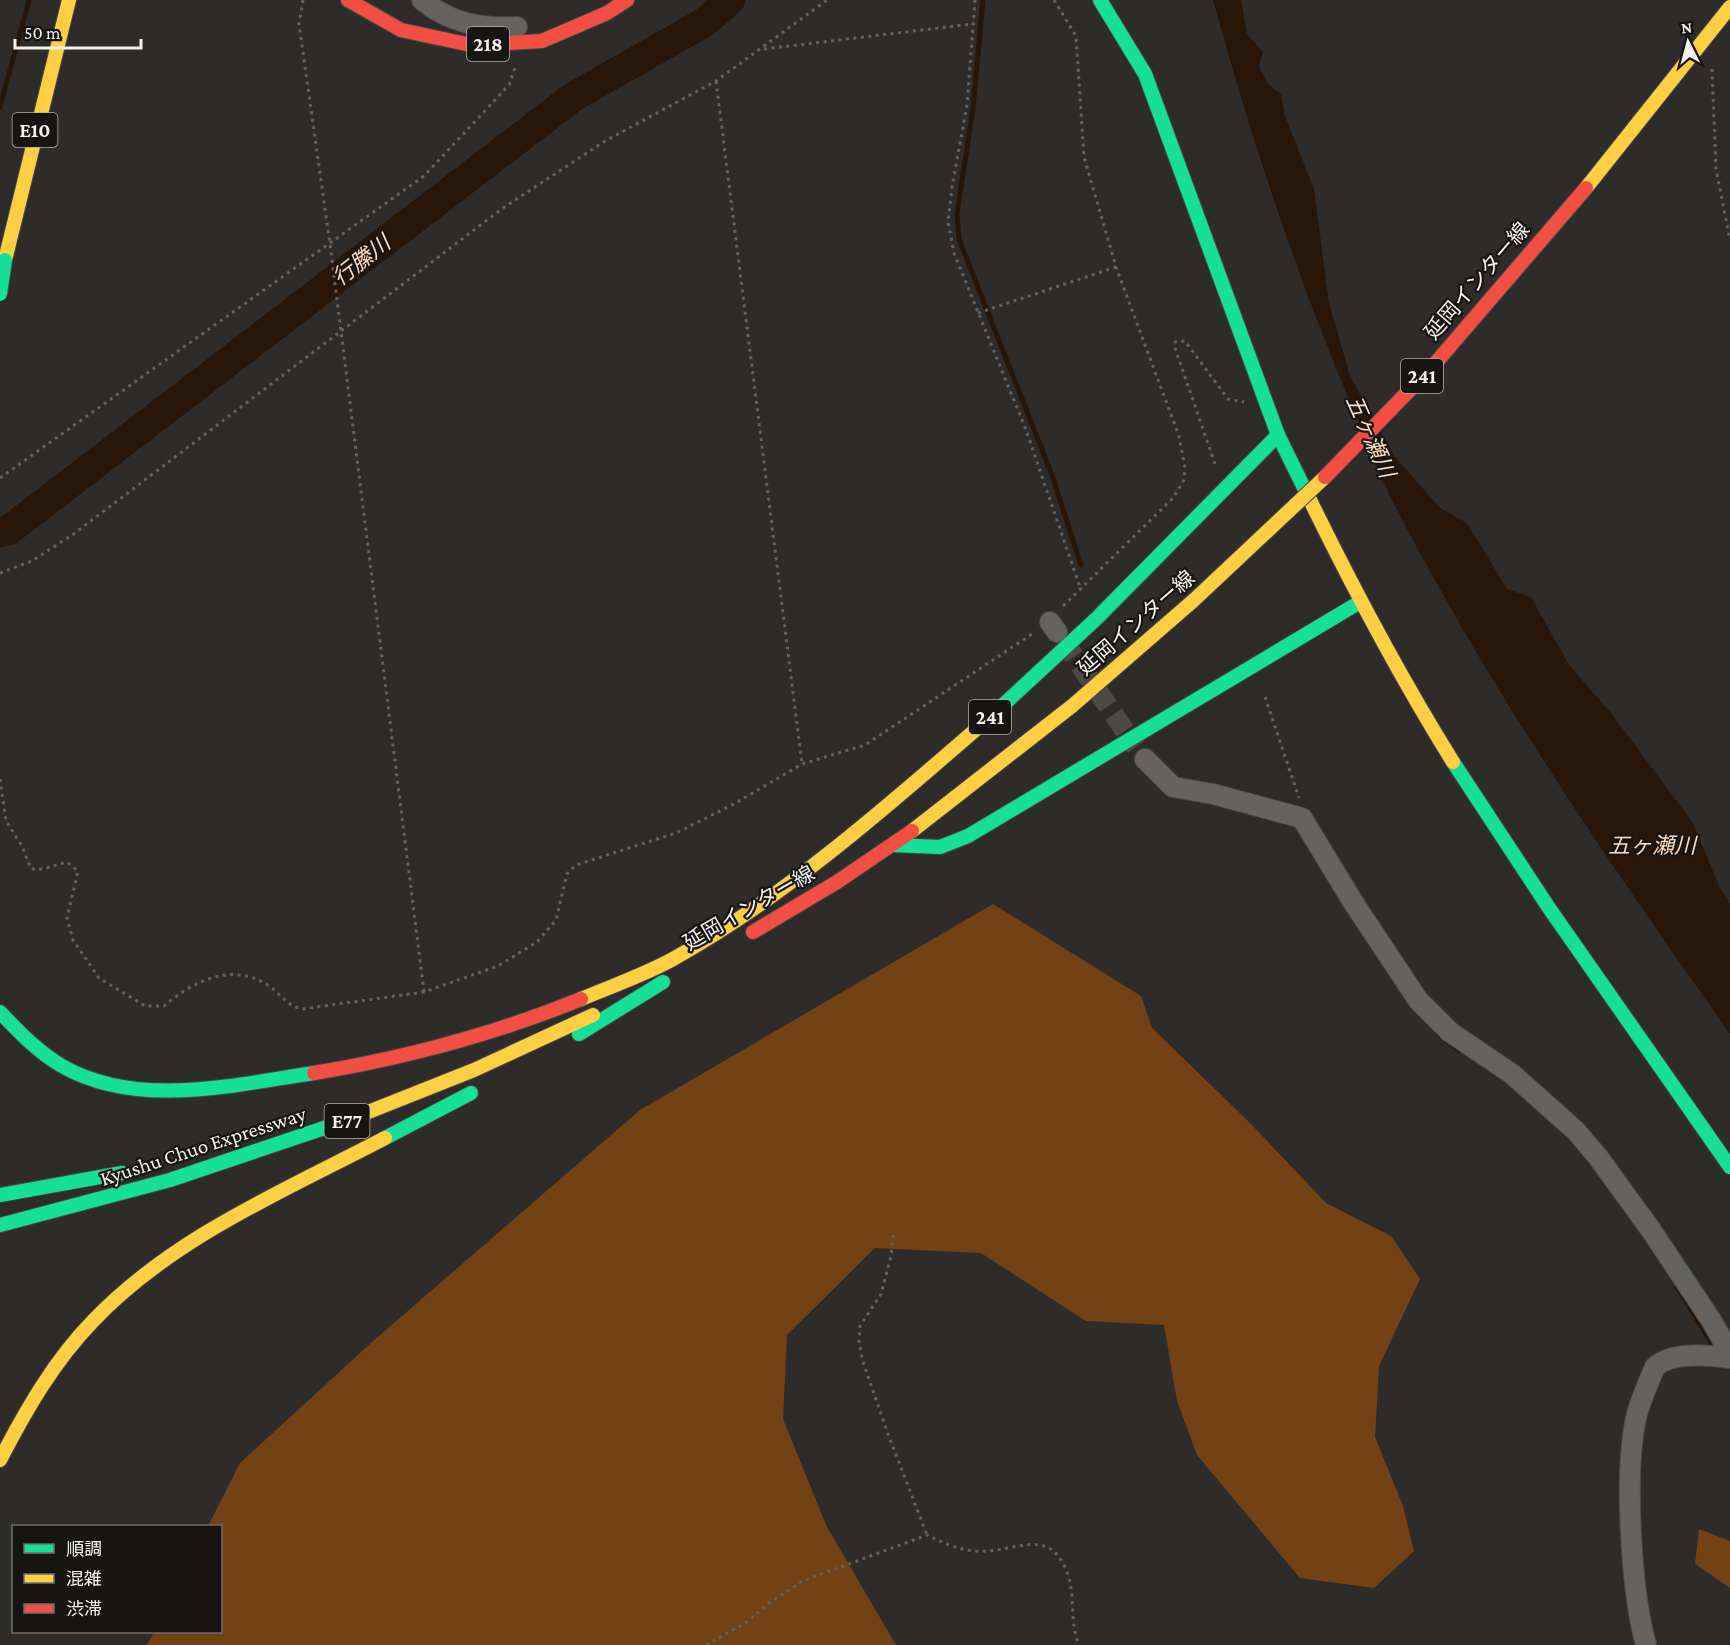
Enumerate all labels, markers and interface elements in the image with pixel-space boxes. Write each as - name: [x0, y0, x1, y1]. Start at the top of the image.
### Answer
- scale bar: [15, 12, 141, 50]
- north arrow: [1658, 12, 1718, 72]
- text: N: [1680, 19, 1693, 37]
- text: 50 m: [24, 23, 61, 43]
- road number: 218: [467, 27, 509, 61]
- road number: E10: [12, 113, 57, 147]
- street label: 延岡インター線: [1420, 218, 1534, 344]
- water label: 行縢川: [328, 229, 397, 291]
- road number: 241: [1401, 359, 1443, 393]
- water label: 五ヶ瀬川: [1341, 391, 1401, 483]
- street label: 延岡インター線: [1073, 566, 1199, 680]
- road number: 241: [969, 700, 1011, 734]
- water label: 五ヶ瀬川: [1608, 833, 1698, 858]
- street label: 延岡インター線: [679, 861, 819, 955]
- street label: Kyushu Chuo Expressway: [97, 1101, 309, 1191]
- road number: E77: [324, 1104, 370, 1138]
- legend: [12, 1525, 222, 1633]
- text: 順調: [66, 1539, 102, 1559]
- text: 混雑: [66, 1569, 102, 1589]
- text: 渋滞: [66, 1599, 102, 1619]

